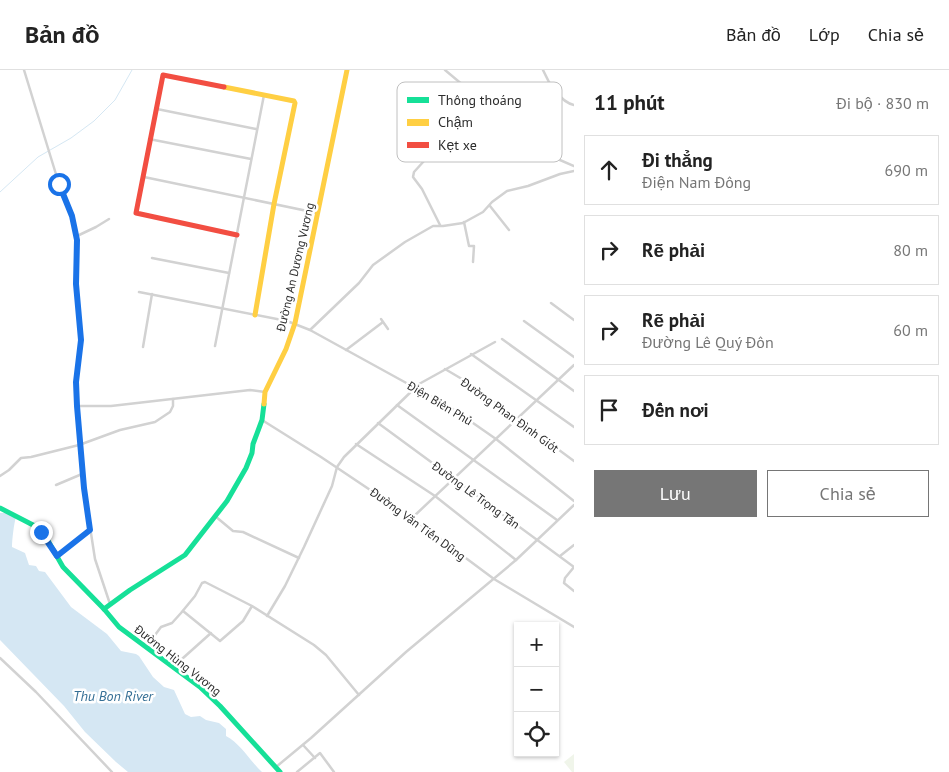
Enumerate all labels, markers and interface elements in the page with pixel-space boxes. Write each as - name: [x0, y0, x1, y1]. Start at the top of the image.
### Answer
- text: Bản đồ: [25, 19, 100, 50]
- text: Bản đồ: [726, 23, 781, 46]
- text: Lớp: [809, 23, 840, 46]
- text: Chia sẻ: [868, 23, 924, 46]
- legend: [397, 82, 562, 162]
- text: 11 phút: [594, 89, 665, 116]
- text: Thông thoáng: [438, 91, 522, 109]
- text: Đi bộ · 830 m: [836, 93, 929, 113]
- text: Chậm: [438, 113, 473, 131]
- text: Kẹt xe: [438, 136, 477, 154]
- text: Đi thẳng: [642, 148, 713, 172]
- icon: ahead: [595, 156, 623, 184]
- text: 690 m: [885, 160, 928, 180]
- text: Điện Nam Đông: [642, 172, 751, 192]
- route start: [48, 173, 71, 196]
- street label: Đường An Dương Vương: [273, 201, 317, 334]
- icon: right: [595, 236, 623, 264]
- text: Rẽ phải: [642, 238, 705, 262]
- text: 80 m: [893, 240, 928, 260]
- text: Rẽ phải: [642, 308, 705, 332]
- icon: right: [595, 316, 623, 344]
- text: 60 m: [893, 320, 928, 340]
- text: Đường Lê Quý Đôn: [642, 332, 774, 352]
- street label: Đường Phan Đình Giót: [457, 374, 562, 456]
- street label: Điện Biên Phủ: [404, 377, 475, 428]
- icon: arrive: [595, 396, 623, 424]
- text: Đến nơi: [642, 398, 709, 422]
- street label: Đường Lê Trọng Tấn: [428, 458, 523, 532]
- button: Lưu: [594, 470, 757, 517]
- button: Chia sẻ: [767, 470, 929, 517]
- street label: Đường Văn Tiến Dũng: [366, 484, 469, 564]
- route end: [30, 521, 53, 544]
- street label: Đường Hùng Vương: [131, 621, 224, 699]
- map controls: [514, 622, 559, 757]
- button: +: [514, 622, 559, 667]
- button: −: [514, 667, 559, 712]
- water label: Thu Bon River: [73, 687, 154, 705]
- button: locate: [514, 712, 559, 757]

